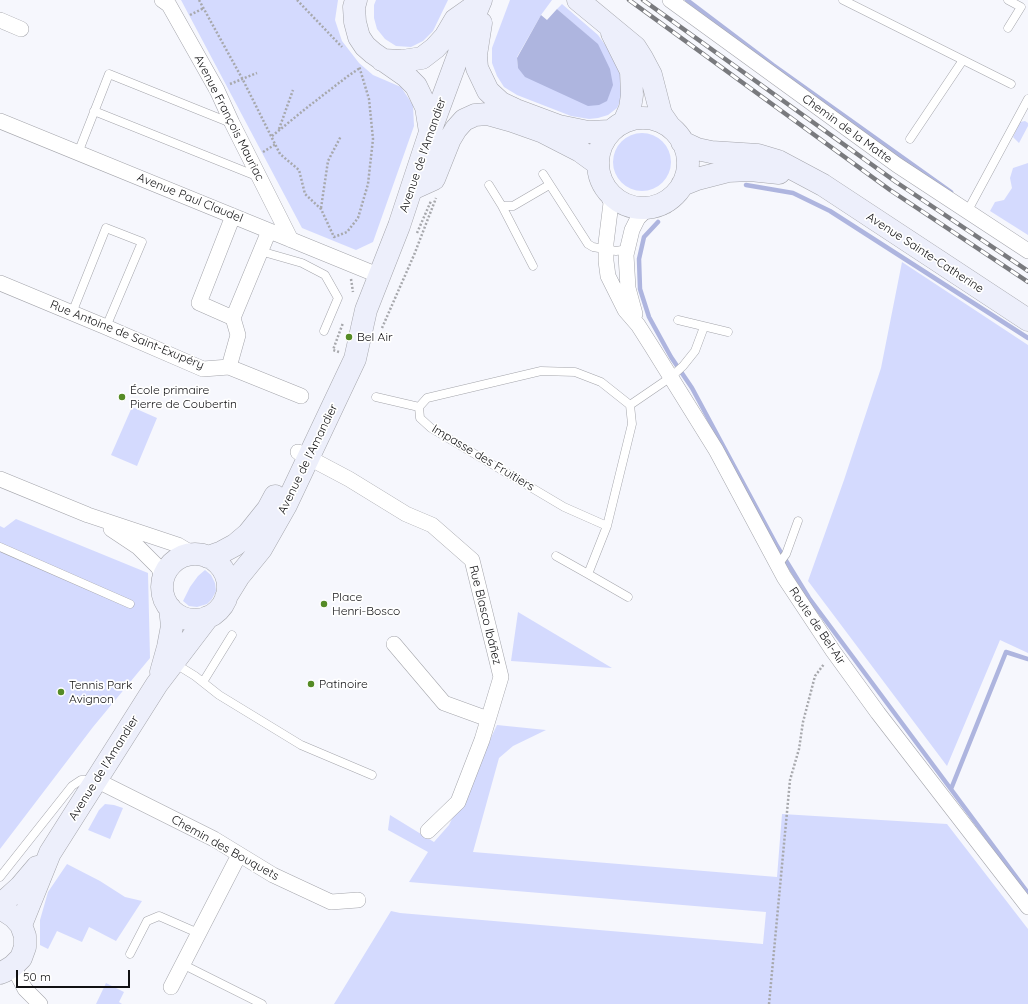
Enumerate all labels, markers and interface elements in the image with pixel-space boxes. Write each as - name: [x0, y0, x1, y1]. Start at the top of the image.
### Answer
- street label: Avenue François Mauriac: [191, 53, 267, 183]
- street label: Chemin de la Matte: [799, 91, 895, 167]
- street label: Avenue de l'Amandier: [397, 96, 449, 214]
- street label: Avenue Paul Claudel: [135, 170, 245, 226]
- street label: Avenue Sainte-Catherine: [864, 210, 986, 296]
- street label: Rue Antoine de Saint-Exupéry: [48, 297, 206, 373]
- place label: Bel Air: [357, 330, 393, 344]
- marker: Bel Air: [344, 332, 354, 342]
- place label: École primaire Pierre de Coubertin: [130, 383, 237, 411]
- marker: École primaire Pierre de Coubertin: [117, 392, 127, 402]
- street label: Avenue de l'Amandier: [275, 402, 341, 516]
- street label: Impasse des Fruitiers: [429, 422, 537, 494]
- street label: Rue Blasco Ibáñez: [466, 564, 504, 666]
- street label: Route de Bel-Air: [786, 584, 848, 668]
- place label: Place Henri-Bosco: [332, 590, 400, 618]
- marker: Place Henri-Bosco: [319, 599, 329, 609]
- place label: Patinoire: [319, 677, 368, 691]
- place label: Tennis Park Avignon: [69, 678, 132, 706]
- marker: Patinoire: [306, 679, 316, 689]
- marker: Tennis Park Avignon: [56, 687, 66, 697]
- street label: Avenue de l'Amandier: [66, 713, 142, 823]
- street label: Chemin des Bouquets: [169, 812, 281, 884]
- scale bar: [18, 962, 132, 988]
- text: 50 m: [23, 969, 51, 984]

